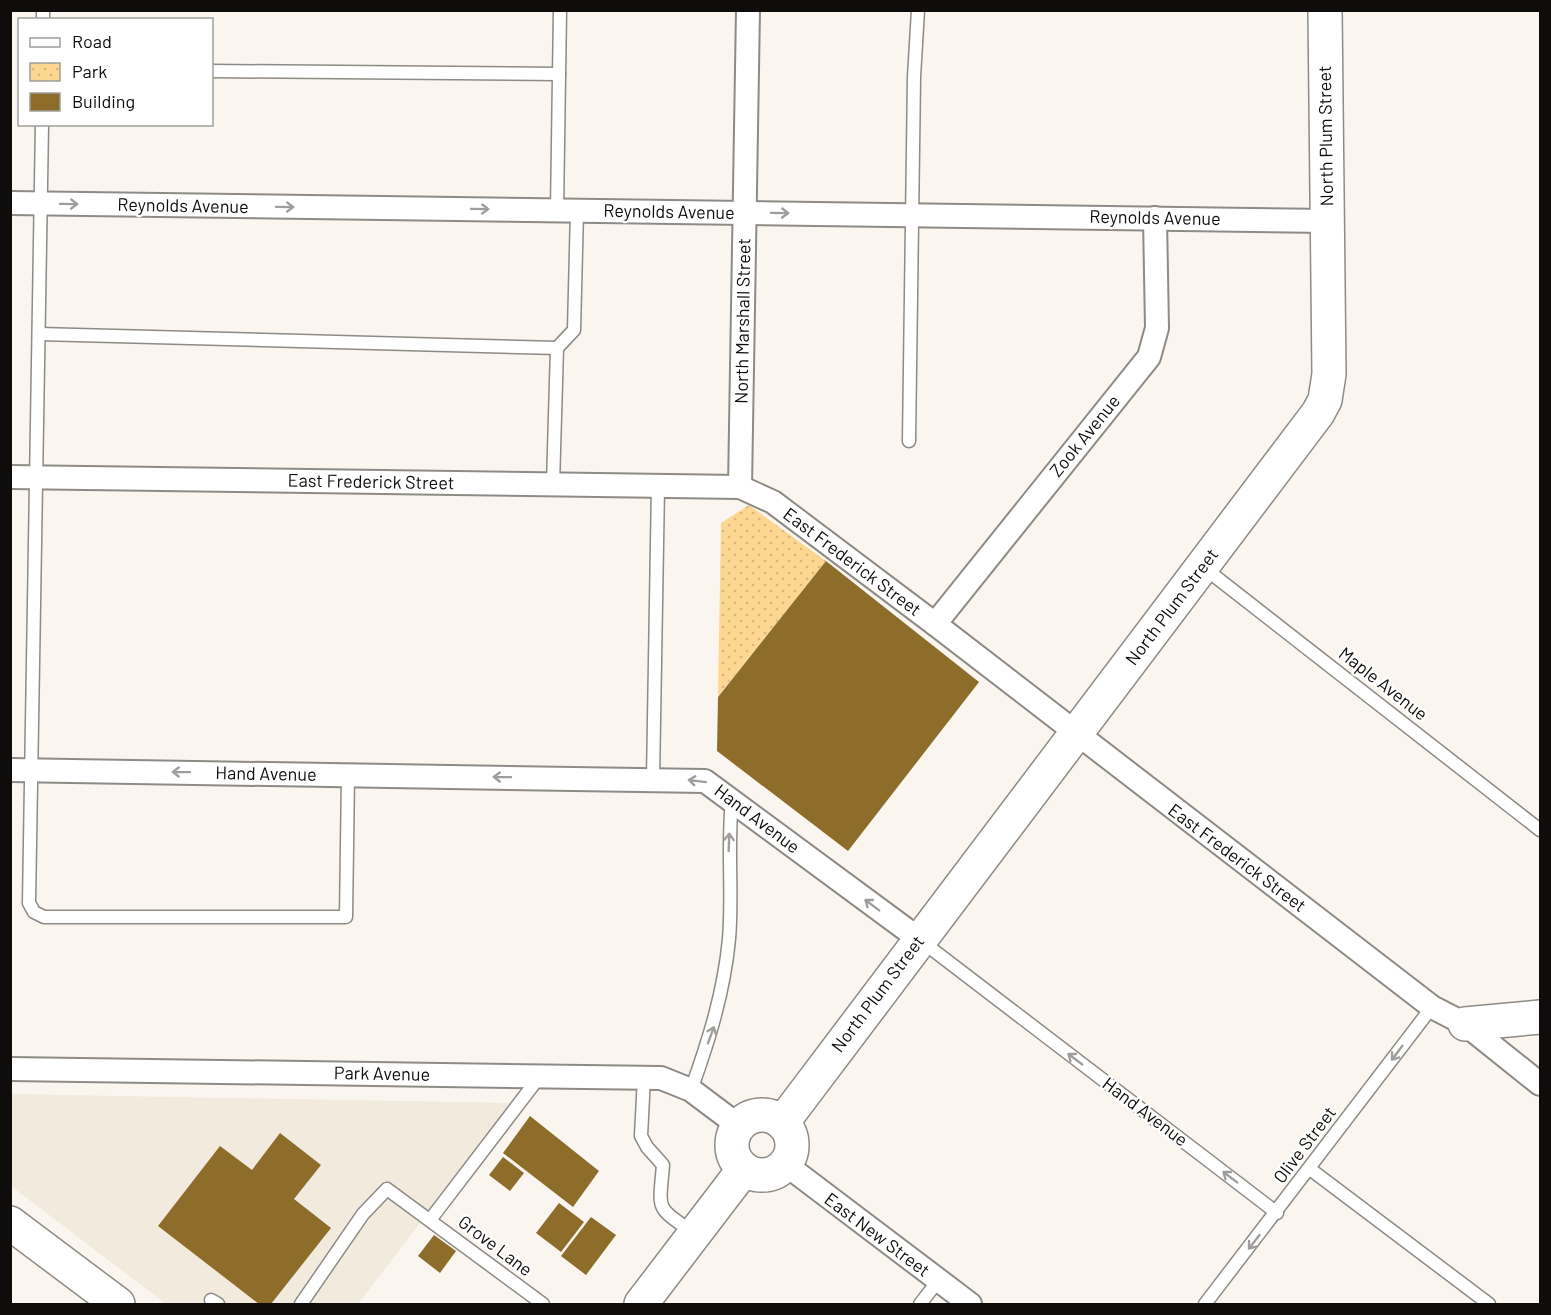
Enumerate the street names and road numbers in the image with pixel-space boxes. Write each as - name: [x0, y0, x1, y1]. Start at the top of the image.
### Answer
- street label: North Plum Street: [1313, 65, 1337, 207]
- street label: Reynolds Avenue: [117, 193, 249, 217]
- street label: Reynolds Avenue: [603, 199, 735, 223]
- street label: Reynolds Avenue: [1089, 205, 1221, 229]
- street label: North Marshall Street: [730, 238, 754, 404]
- street label: Zook Avenue: [1044, 390, 1124, 481]
- street label: East Frederick Street: [288, 469, 455, 493]
- street label: East Frederick Street: [779, 502, 926, 620]
- street label: North Plum Street: [1120, 544, 1222, 669]
- street label: Maple Avenue: [1335, 642, 1432, 725]
- street label: Hand Avenue: [215, 761, 317, 785]
- street label: Hand Avenue: [711, 779, 805, 857]
- street label: East Frederick Street: [1164, 798, 1311, 916]
- street label: North Plum Street: [826, 931, 928, 1056]
- street label: Park Avenue: [334, 1061, 430, 1085]
- street label: Hand Avenue: [1099, 1072, 1193, 1150]
- street label: Olive Street: [1268, 1102, 1340, 1187]
- street label: East New Street: [821, 1187, 935, 1281]
- street label: Grove Lane: [454, 1210, 537, 1280]

